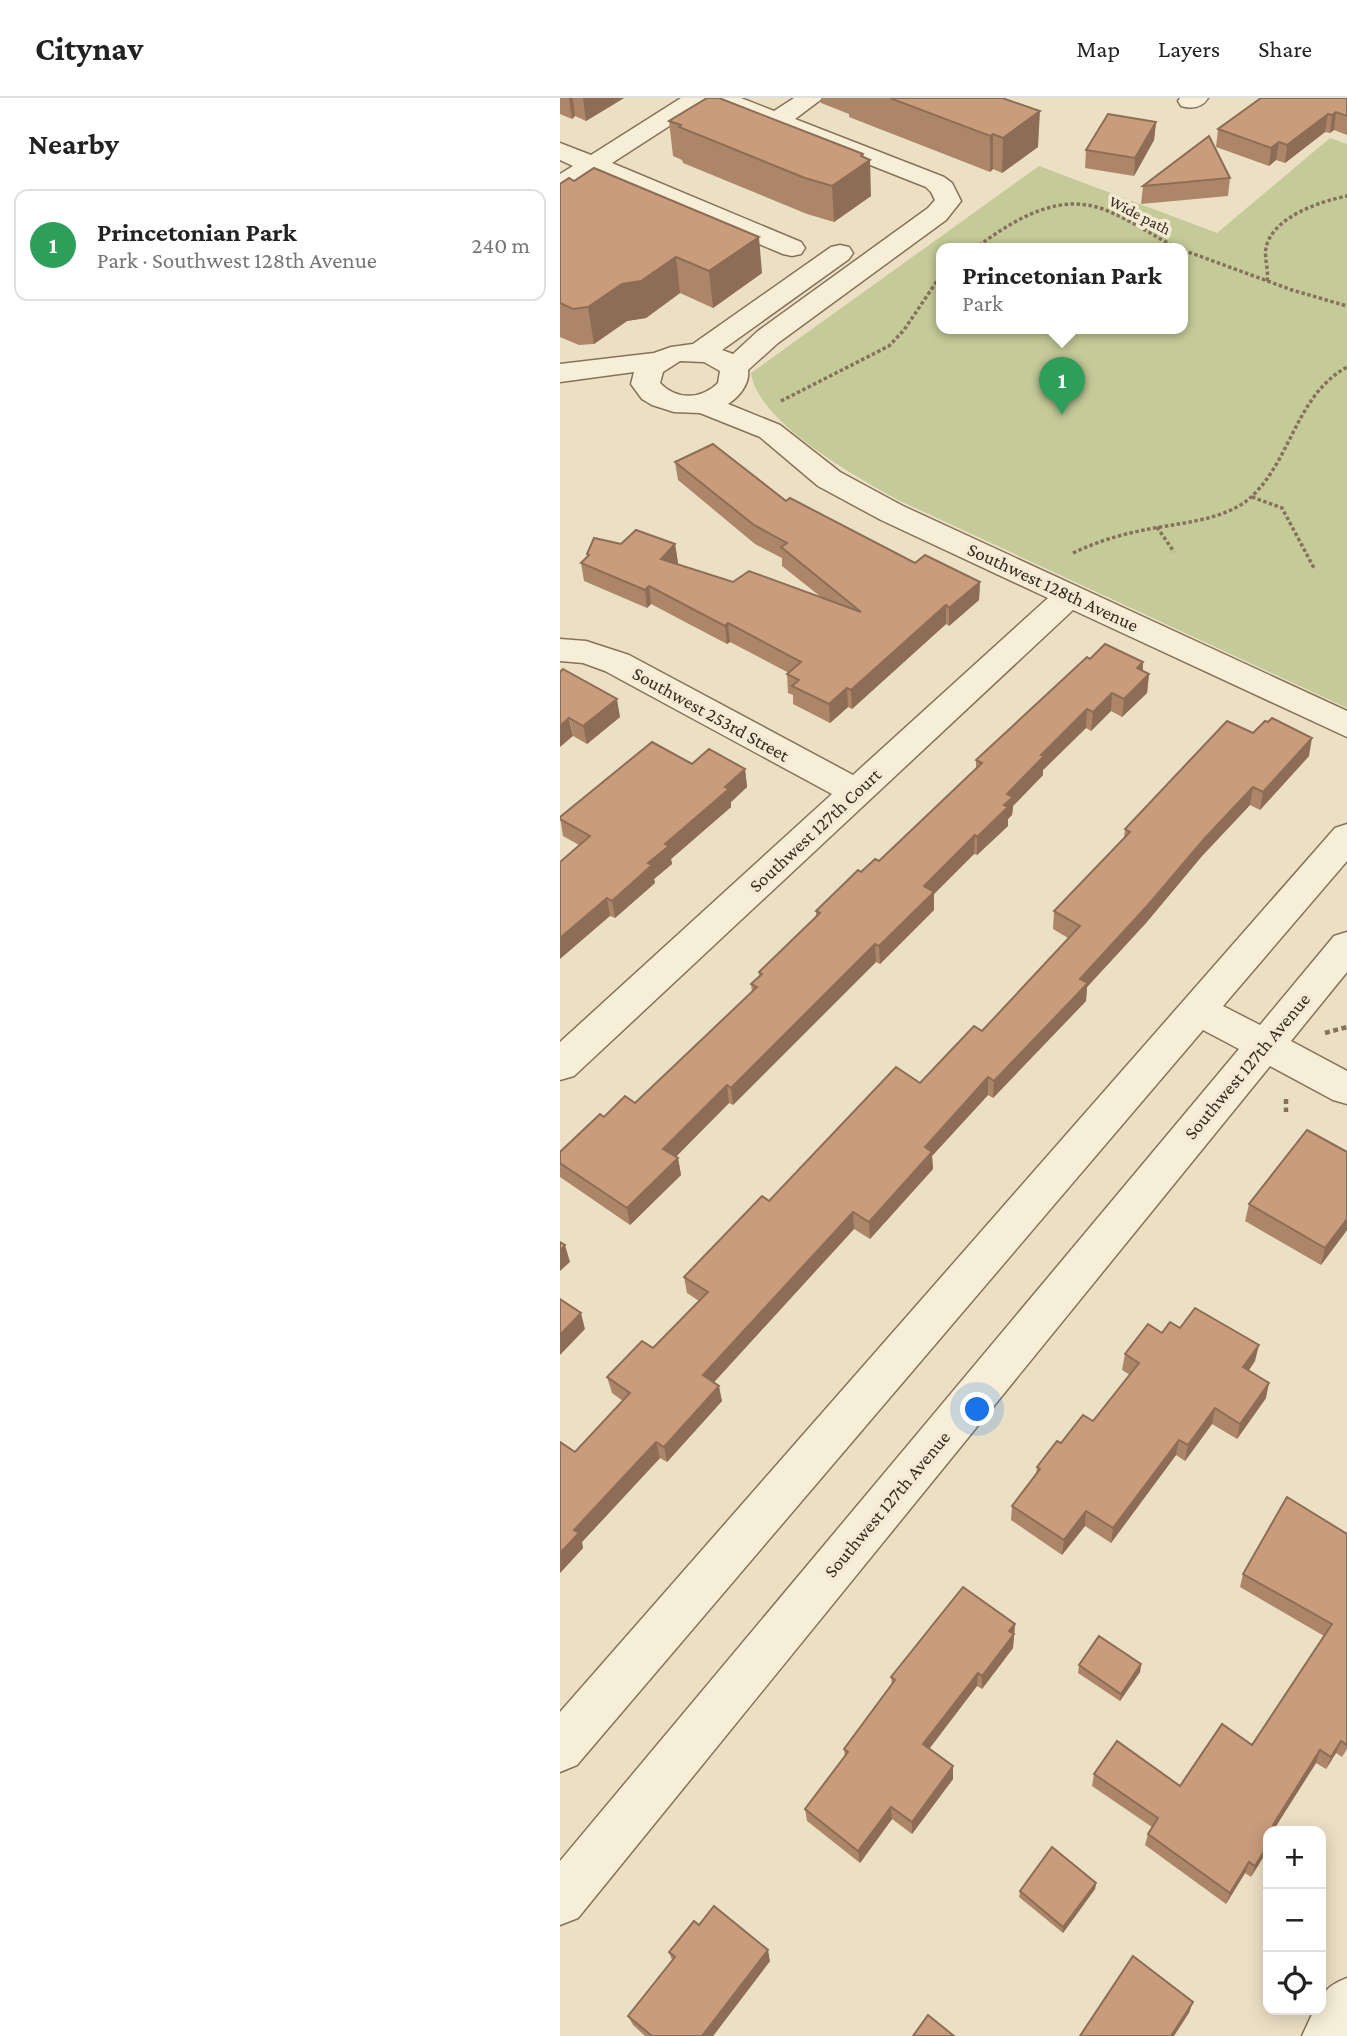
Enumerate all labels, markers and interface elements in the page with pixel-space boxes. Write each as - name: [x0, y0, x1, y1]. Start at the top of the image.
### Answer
- text: Citynav: [35, 30, 143, 67]
- text: Map: [1076, 35, 1120, 62]
- text: Layers: [1158, 35, 1220, 62]
- text: Share: [1258, 35, 1312, 62]
- text: Nearby: [28, 127, 119, 160]
- street label: Wide path: [1106, 192, 1174, 239]
- text: Princetonian Park: [97, 218, 297, 247]
- text: 1: [49, 232, 57, 258]
- text: 240 m: [471, 232, 530, 258]
- popup: [936, 243, 1188, 334]
- text: Park · Southwest 128th Avenue: [97, 247, 377, 273]
- text: Princetonian Park: [962, 261, 1162, 290]
- text: Park: [962, 290, 1003, 316]
- pin: 1: [1039, 357, 1085, 415]
- street label: Southwest 128th Avenue: [964, 538, 1142, 636]
- street label: Southwest 253rd Street: [629, 662, 793, 766]
- street label: Southwest 127th Court: [745, 763, 885, 896]
- street label: Southwest 127th Avenue: [1180, 989, 1314, 1143]
- your location: [960, 1392, 994, 1426]
- street label: Southwest 127th Avenue: [820, 1427, 954, 1581]
- map controls: [1263, 1826, 1326, 2015]
- button: +: [1263, 1826, 1326, 1889]
- button: −: [1263, 1889, 1326, 1952]
- button: locate: [1263, 1952, 1326, 2015]

